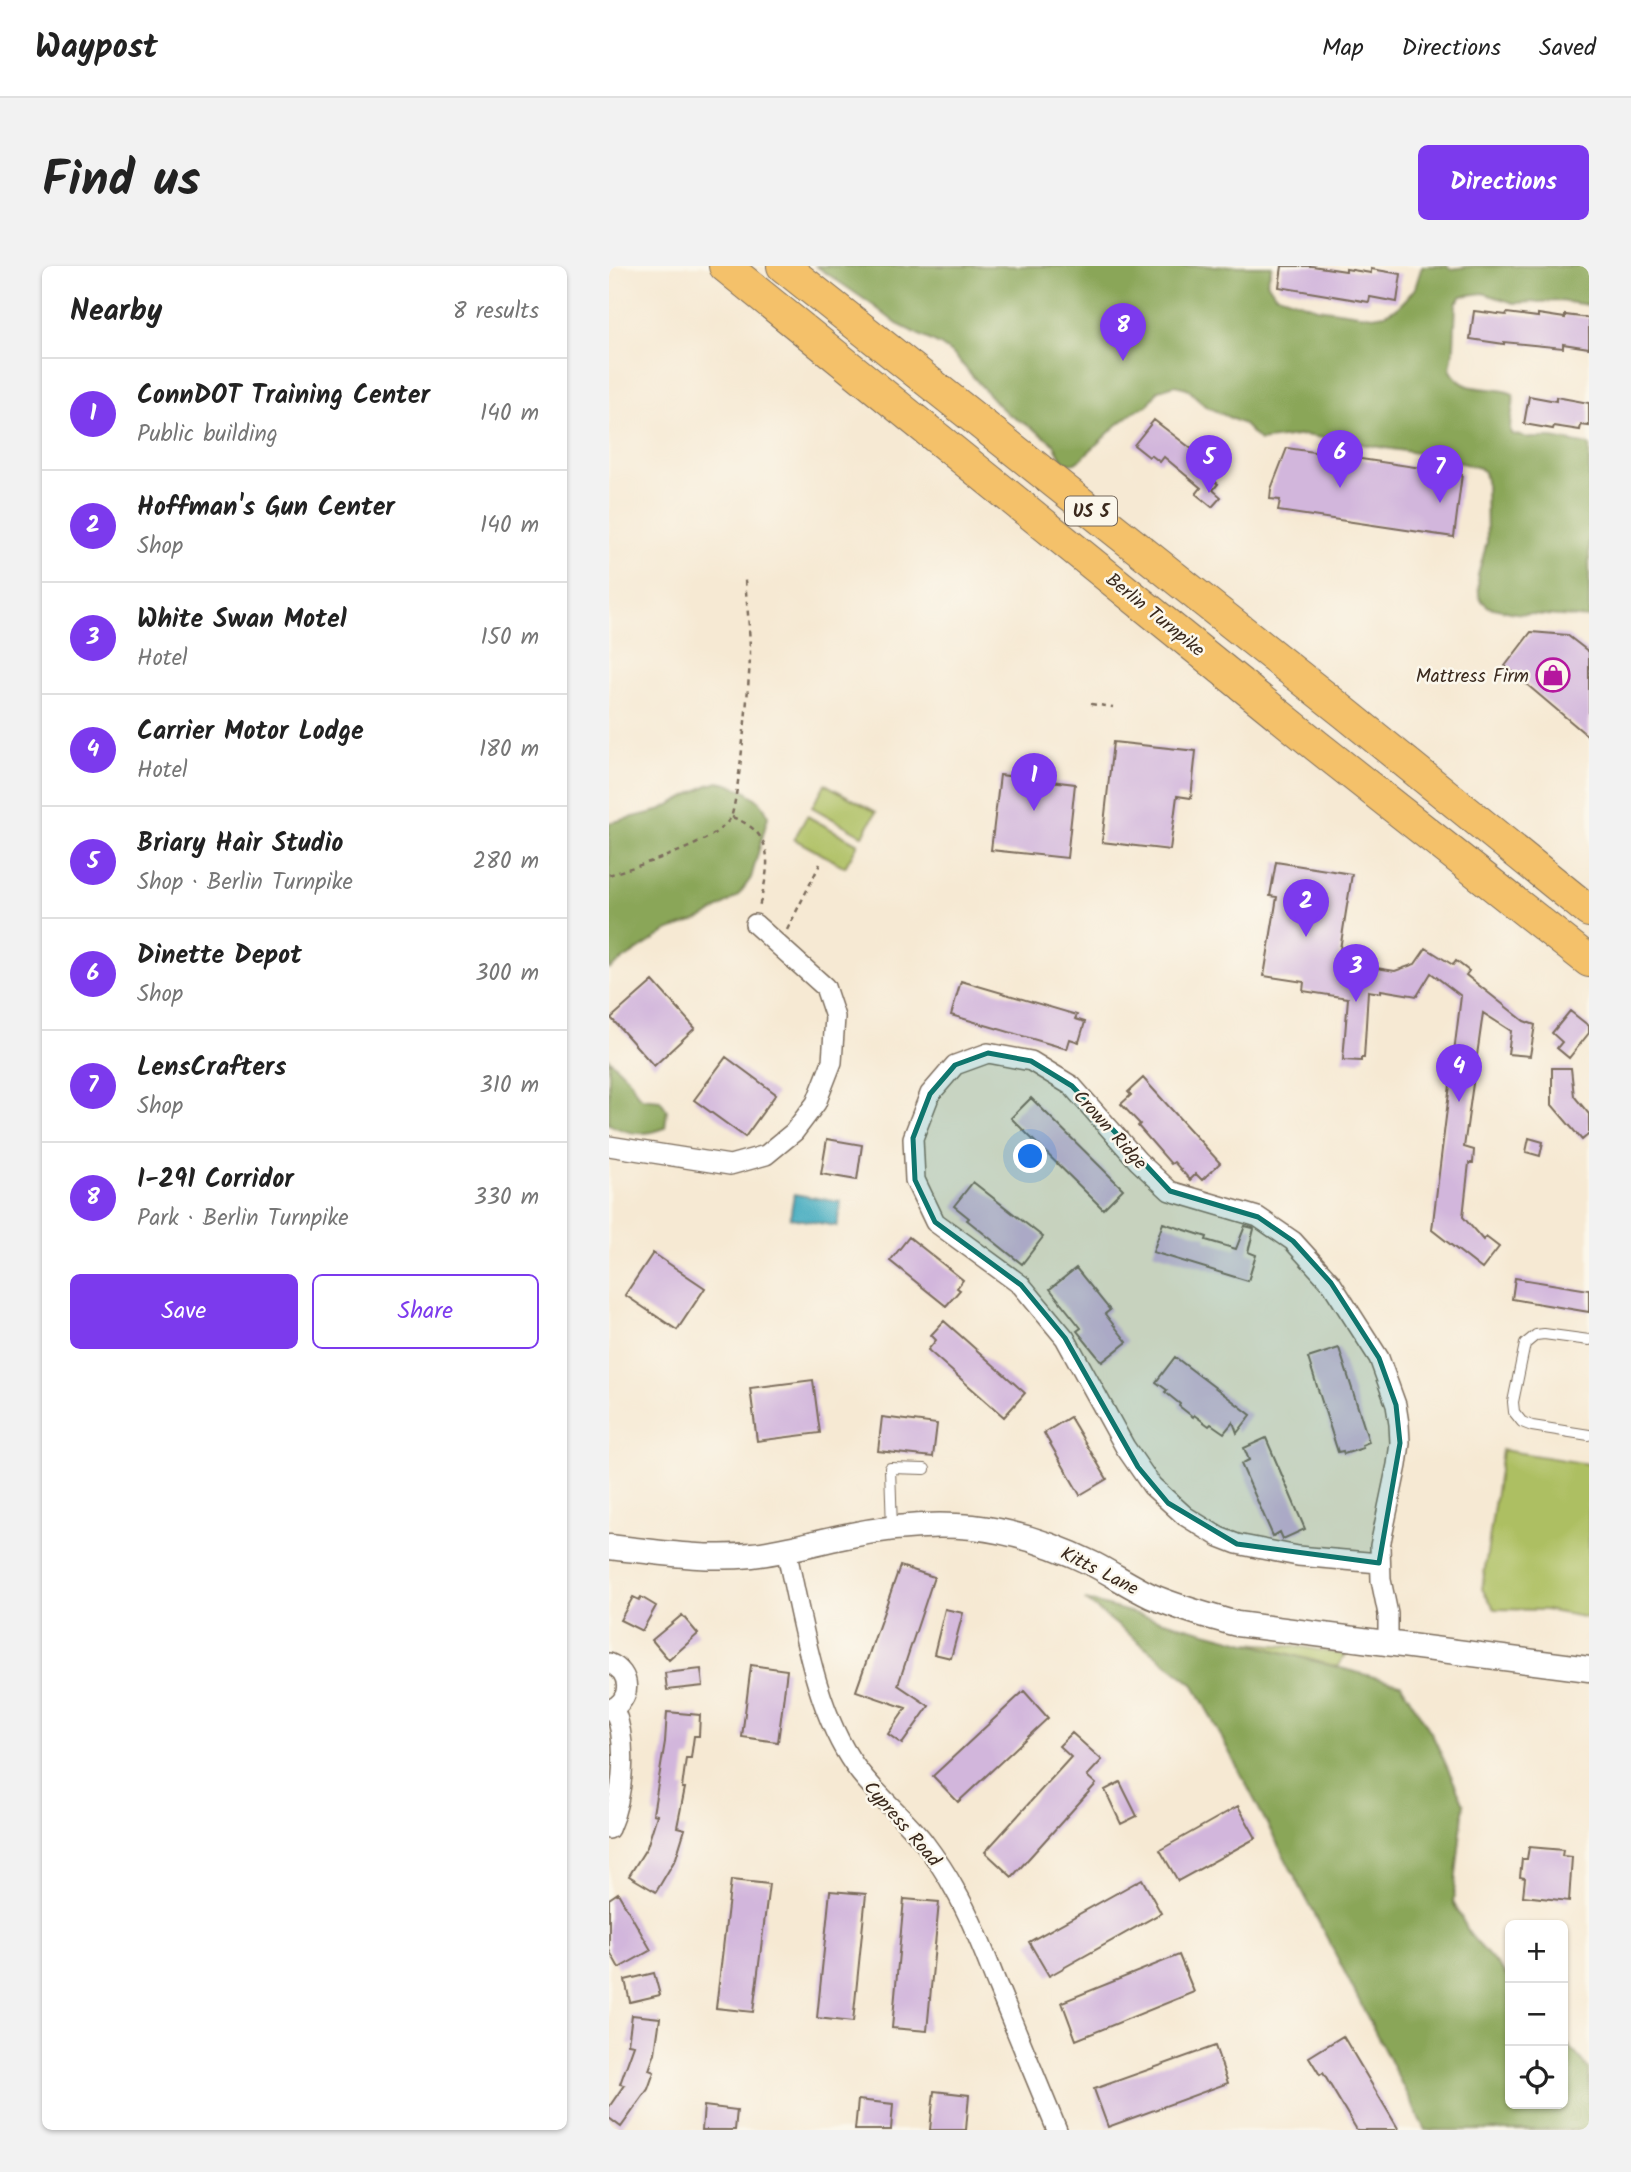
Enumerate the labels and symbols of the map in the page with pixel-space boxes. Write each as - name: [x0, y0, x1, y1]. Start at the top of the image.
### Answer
- pin: 8: [1100, 303, 1146, 361]
- pin: 6: [1317, 430, 1363, 488]
- pin: 5: [1186, 435, 1232, 493]
- pin: 7: [1417, 445, 1463, 503]
- road number: US 5: [1065, 496, 1117, 526]
- street label: Berlin Turnpike: [1098, 566, 1211, 665]
- shop icon: Mattress Firm: [1534, 656, 1572, 694]
- place label: Mattress Firm: [1416, 662, 1529, 692]
- pin: 1: [1011, 753, 1057, 811]
- pin: 2: [1283, 879, 1329, 937]
- pin: 3: [1333, 944, 1379, 1002]
- pin: 4: [1436, 1044, 1482, 1102]
- street label: Crown Ridge: [1065, 1083, 1154, 1178]
- your location: [1013, 1139, 1047, 1173]
- street label: Kitts Lane: [1055, 1539, 1144, 1604]
- street label: Cypress Road: [855, 1774, 948, 1875]

